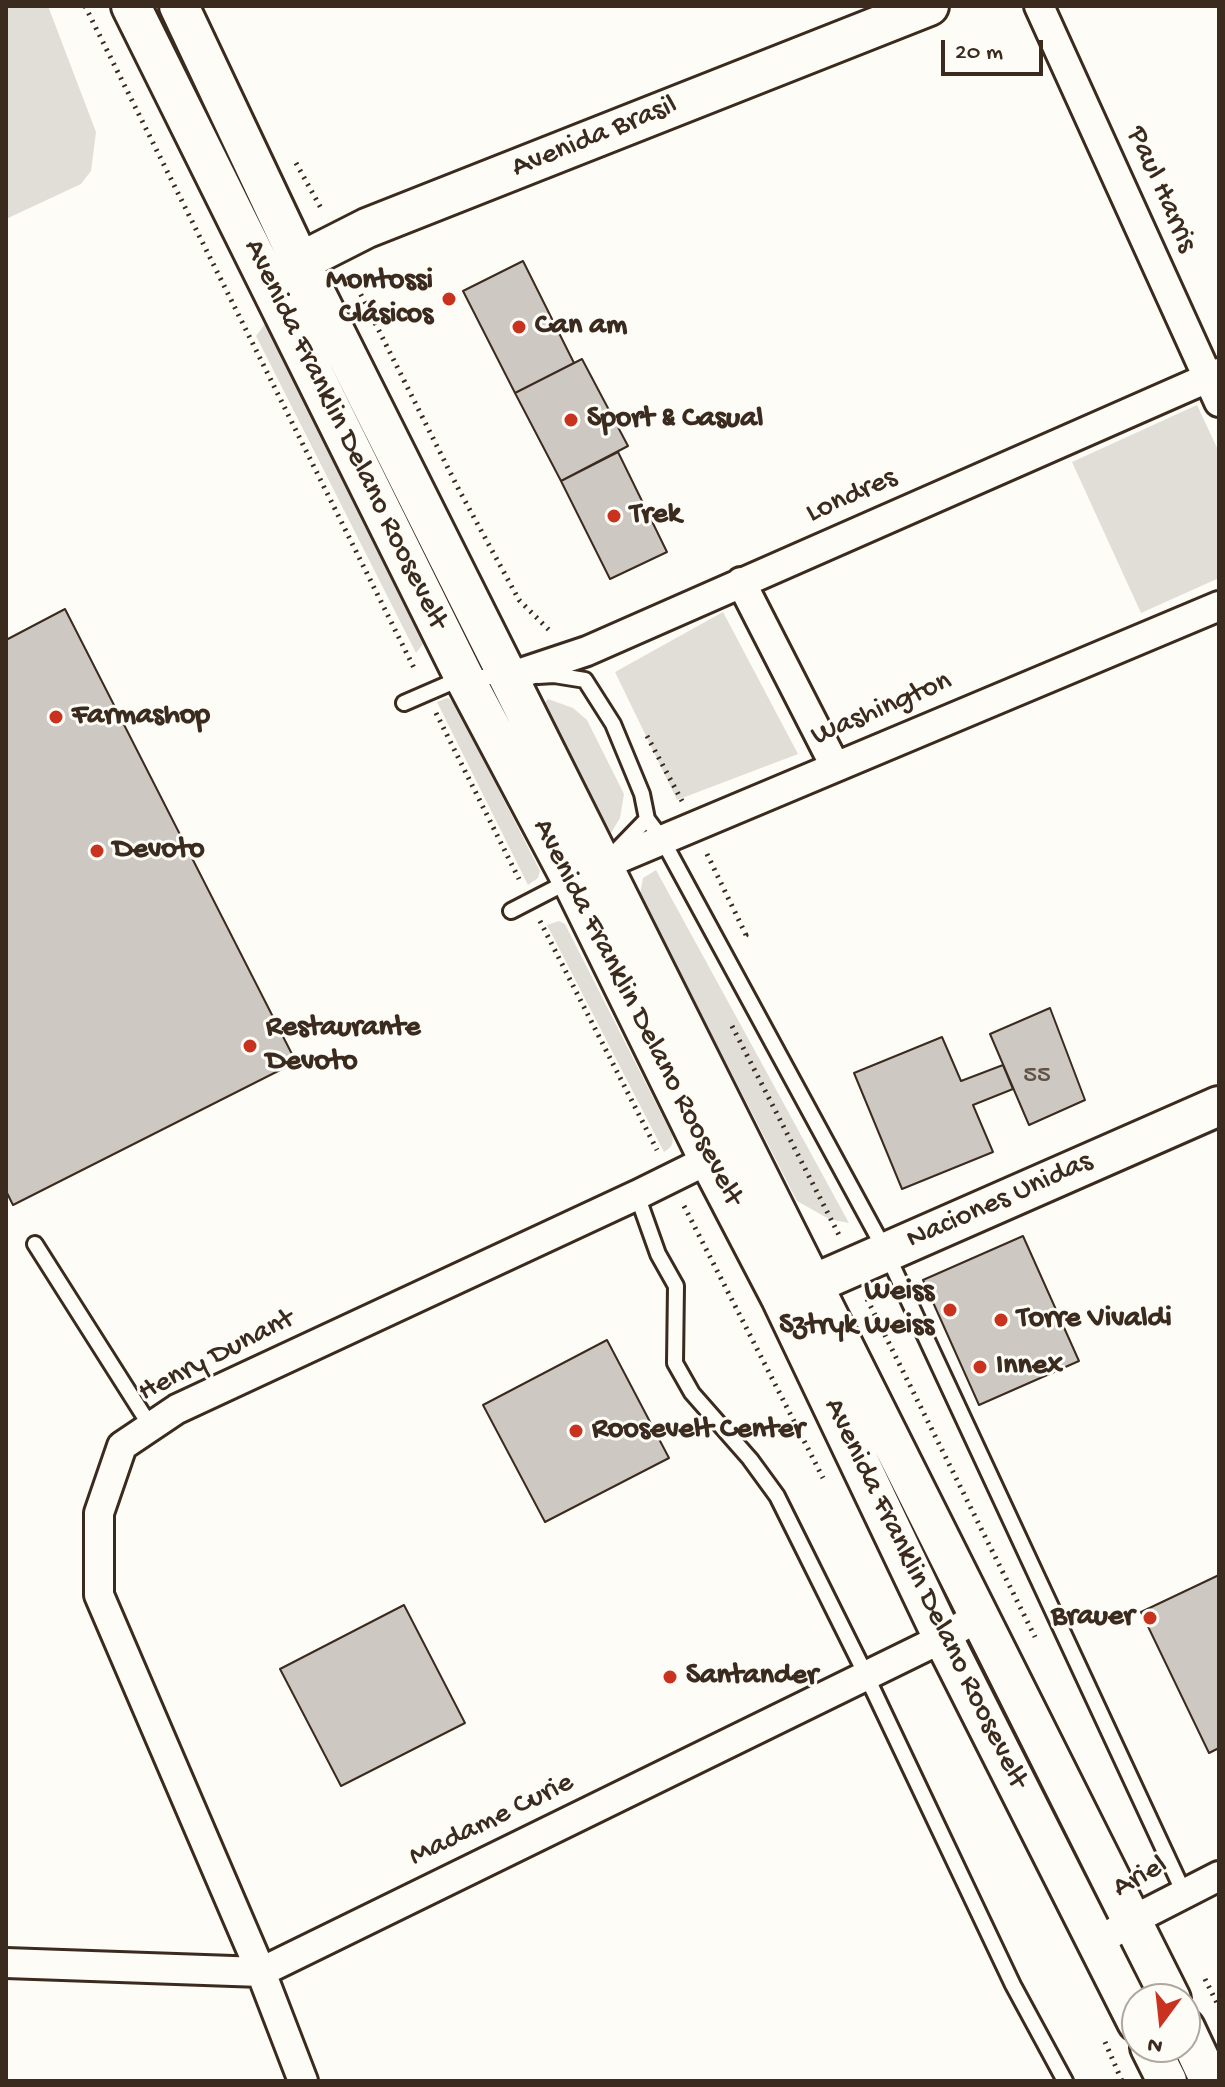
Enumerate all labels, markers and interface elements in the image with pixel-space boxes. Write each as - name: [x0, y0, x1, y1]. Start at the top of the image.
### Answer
- scale bar: [945, 24, 1047, 74]
- text: 20 m: [955, 39, 1003, 68]
- street label: Avenida Brasil: [507, 88, 683, 188]
- street label: Paul Harris: [1116, 122, 1204, 258]
- street label: Avenida Franklin Delano Roosevelt: [234, 234, 454, 636]
- place label: Montossi Clásicos: [326, 264, 433, 334]
- marker: Montossi Clásicos: [440, 290, 458, 308]
- place label: Can am: [535, 309, 627, 345]
- marker: Can am: [510, 318, 528, 336]
- place label: Sport & Casual: [587, 402, 763, 438]
- marker: Sport & Casual: [562, 411, 580, 429]
- street label: Londres: [801, 461, 903, 533]
- place label: Trek: [630, 498, 681, 534]
- marker: Trek: [605, 507, 623, 525]
- street label: Washington: [806, 664, 958, 756]
- place label: Farmashop: [72, 699, 210, 735]
- marker: Farmashop: [47, 708, 65, 726]
- street label: Avenida Franklin Delano Roosevelt: [522, 814, 750, 1212]
- place label: Devoto: [113, 833, 205, 869]
- marker: Devoto: [88, 842, 106, 860]
- place label: Restaurante Devoto: [266, 1011, 420, 1082]
- marker: Restaurante Devoto: [241, 1037, 259, 1055]
- house number: 55: [1023, 1061, 1051, 1093]
- street label: Naciones Unidas: [901, 1145, 1099, 1259]
- place label: Weiss Sztryk Weiss: [779, 1275, 934, 1346]
- marker: Weiss Sztryk Weiss: [941, 1301, 959, 1319]
- street label: Henry Dunant: [133, 1302, 301, 1412]
- place label: Torre Vivaldi: [1017, 1302, 1172, 1338]
- marker: Torre Vivaldi: [992, 1311, 1010, 1329]
- place label: Innex: [996, 1349, 1063, 1385]
- marker: Innex: [971, 1358, 989, 1376]
- street label: Avenida Franklin Delano Roosevelt: [814, 1393, 1034, 1795]
- place label: Roosevelt Center: [592, 1413, 804, 1449]
- marker: Roosevelt Center: [567, 1422, 585, 1440]
- place label: Brauer: [1051, 1600, 1134, 1636]
- marker: Brauer: [1141, 1609, 1159, 1627]
- place label: Santander: [686, 1659, 818, 1695]
- marker: Santander: [661, 1668, 679, 1686]
- street label: Madame Curie: [404, 1766, 580, 1876]
- street label: Ariel: [1107, 1848, 1175, 1908]
- north arrow: [1121, 1983, 1201, 2063]
- text: N: [1145, 2030, 1166, 2059]

